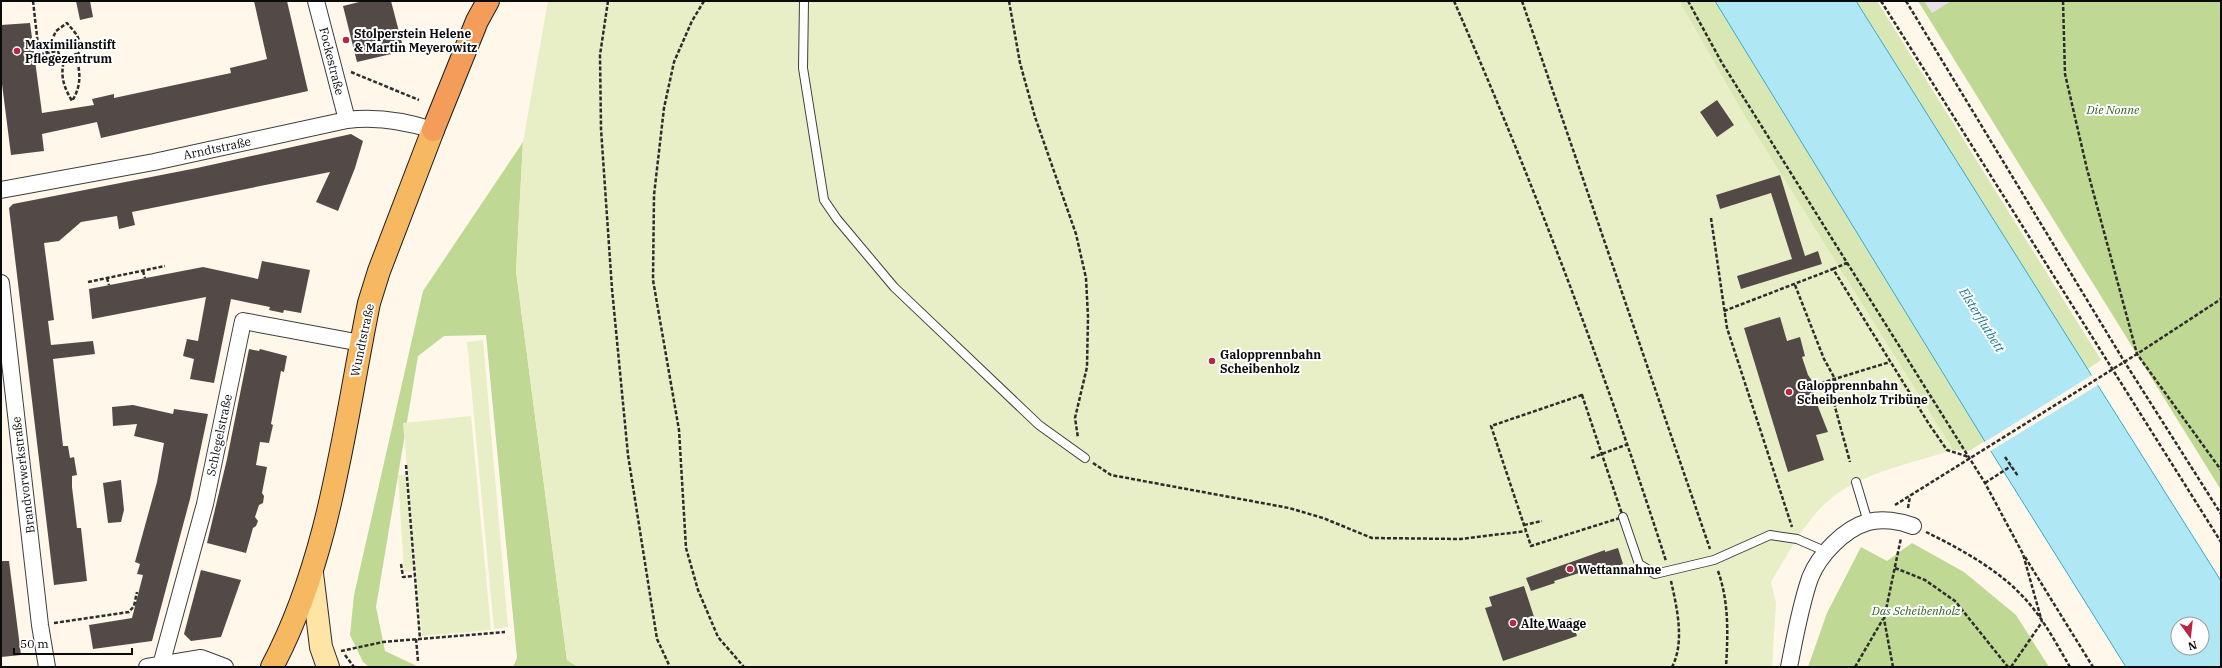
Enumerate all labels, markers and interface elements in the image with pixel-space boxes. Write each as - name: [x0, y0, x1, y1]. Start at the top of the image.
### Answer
- street label: Fockestraße: [316, 26, 348, 96]
- place label: Stolperstein Helene & Martin Meyerowitz: [354, 26, 477, 55]
- marker: Stolperstein Helene & Martin Meyerowitz: [341, 35, 351, 45]
- place label: Maximilianstift Pflegezentrum: [25, 37, 116, 66]
- marker: Maximilianstift Pflegezentrum: [12, 46, 22, 56]
- park label: Die Nonne: [2086, 102, 2140, 117]
- street label: Arndtstraße: [182, 134, 252, 162]
- water label: Elsterflutbett: [1955, 284, 2009, 356]
- street label: Wundtstraße: [347, 302, 377, 378]
- place label: Galopprennbahn Scheibenholz: [1220, 347, 1321, 376]
- marker: Galopprennbahn Scheibenholz: [1207, 356, 1217, 366]
- place label: Galopprennbahn Scheibenholz Tribüne: [1797, 378, 1928, 407]
- marker: Galopprennbahn Scheibenholz Tribüne: [1784, 387, 1794, 397]
- street label: Schlegelstraße: [203, 393, 235, 477]
- street label: Brandvorwerkstraße: [8, 416, 38, 534]
- place label: Wettannahme: [1578, 562, 1662, 577]
- marker: Wettannahme: [1565, 564, 1575, 574]
- park label: Das Scheibenholz: [1871, 603, 1961, 618]
- place label: Alte Waage: [1521, 616, 1587, 631]
- north arrow: [2170, 616, 2210, 656]
- marker: Alte Waage: [1508, 618, 1518, 628]
- scale bar: [14, 630, 132, 656]
- text: 50 m: [20, 636, 49, 651]
- text: N: [2186, 638, 2199, 654]

